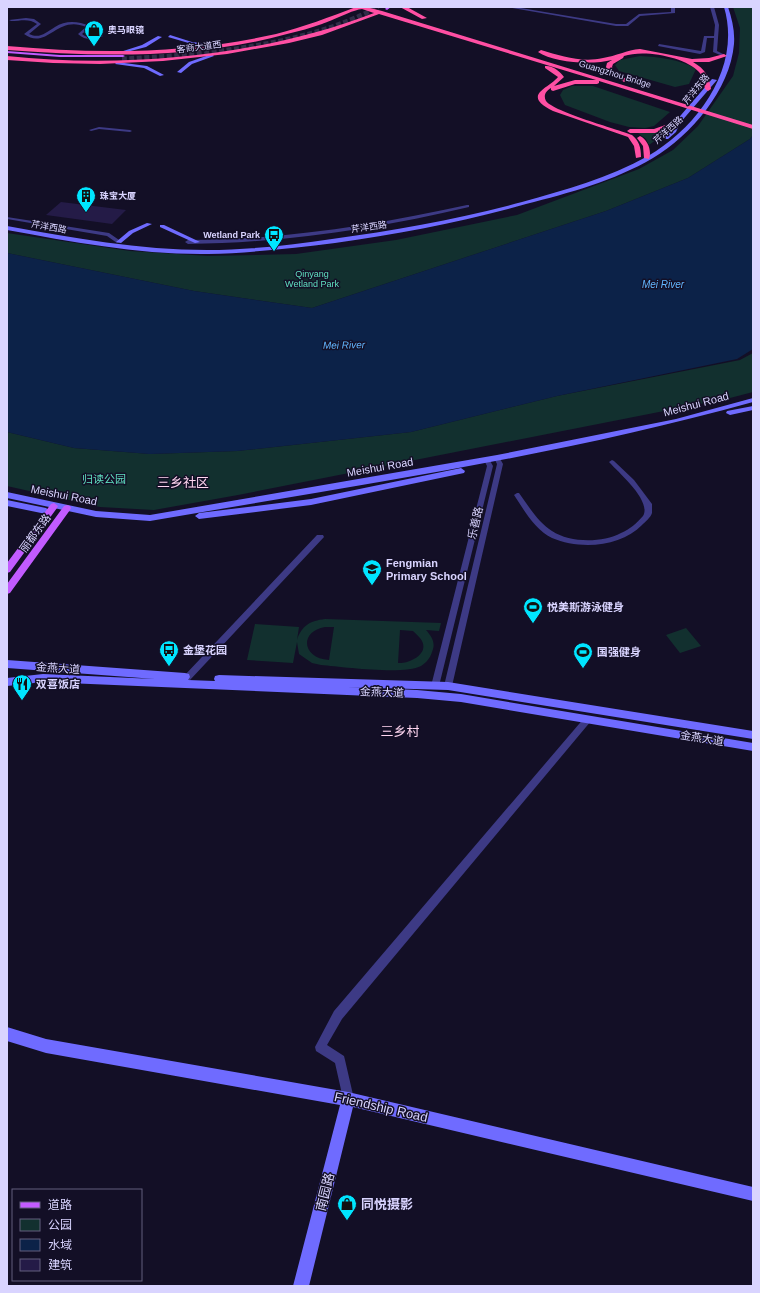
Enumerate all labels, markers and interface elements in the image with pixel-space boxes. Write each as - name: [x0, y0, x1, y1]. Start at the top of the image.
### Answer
- shop icon: 奥马眼镜: [83, 19, 105, 47]
- place label: 奥马眼镜: [108, 25, 144, 35]
- street label: 客商大道西: [176, 39, 222, 55]
- street label: Guangzhou Bridge: [578, 58, 652, 90]
- street label: 芹洋东路: [681, 72, 711, 106]
- street label: 芹洋西路: [651, 114, 685, 146]
- building icon: 珠宝大厦: [75, 185, 97, 213]
- place label: 珠宝大厦: [100, 191, 136, 201]
- street label: 芹洋西路: [30, 219, 68, 235]
- street label: 芹洋西路: [350, 220, 388, 234]
- bus stop icon: Wetland Park: [263, 224, 285, 252]
- place label: Wetland Park: [203, 230, 261, 240]
- park label: Qinyang Wetland Park: [285, 269, 339, 289]
- water label: Mei River: [642, 279, 685, 290]
- water label: Mei River: [323, 339, 366, 351]
- street label: Meishui Road: [662, 389, 730, 419]
- street label: Meishui Road: [346, 455, 414, 479]
- park label: 归读公园: [82, 473, 126, 485]
- district label: 三乡社区: [157, 475, 209, 490]
- street label: Meishui Road: [30, 483, 98, 507]
- street label: 乐善路: [465, 506, 485, 540]
- street label: 丽都东路: [17, 512, 53, 554]
- place label: Fengmian Primary School: [386, 557, 467, 582]
- school or university icon: Fengmian Primary School: [361, 558, 383, 586]
- sports icon: 悦美斯游泳健身: [522, 596, 544, 624]
- place label: 悦美斯游泳健身: [547, 601, 624, 613]
- bus stop icon: 金堡花园: [158, 639, 180, 667]
- sports icon: 国强健身: [572, 641, 594, 669]
- place label: 金堡花园: [183, 644, 227, 656]
- place label: 国强健身: [597, 646, 641, 658]
- street label: 金燕大道: [36, 660, 80, 676]
- restaurant icon: 双喜饭店: [11, 673, 33, 701]
- place label: 双喜饭店: [36, 678, 80, 690]
- street label: 金燕大道: [360, 685, 404, 699]
- district label: 三乡村: [380, 724, 420, 739]
- street label: 金燕大道: [679, 729, 725, 747]
- street label: Friendship Road: [333, 1089, 429, 1125]
- street label: 南园路: [313, 1171, 337, 1213]
- legend: [12, 1189, 142, 1281]
- shop icon: 同悦摄影: [336, 1193, 358, 1221]
- place label: 同悦摄影: [361, 1197, 413, 1212]
- text: 道路: [48, 1198, 72, 1212]
- text: 公园: [48, 1218, 72, 1232]
- text: 水域: [48, 1238, 72, 1252]
- text: 建筑: [48, 1258, 72, 1272]

